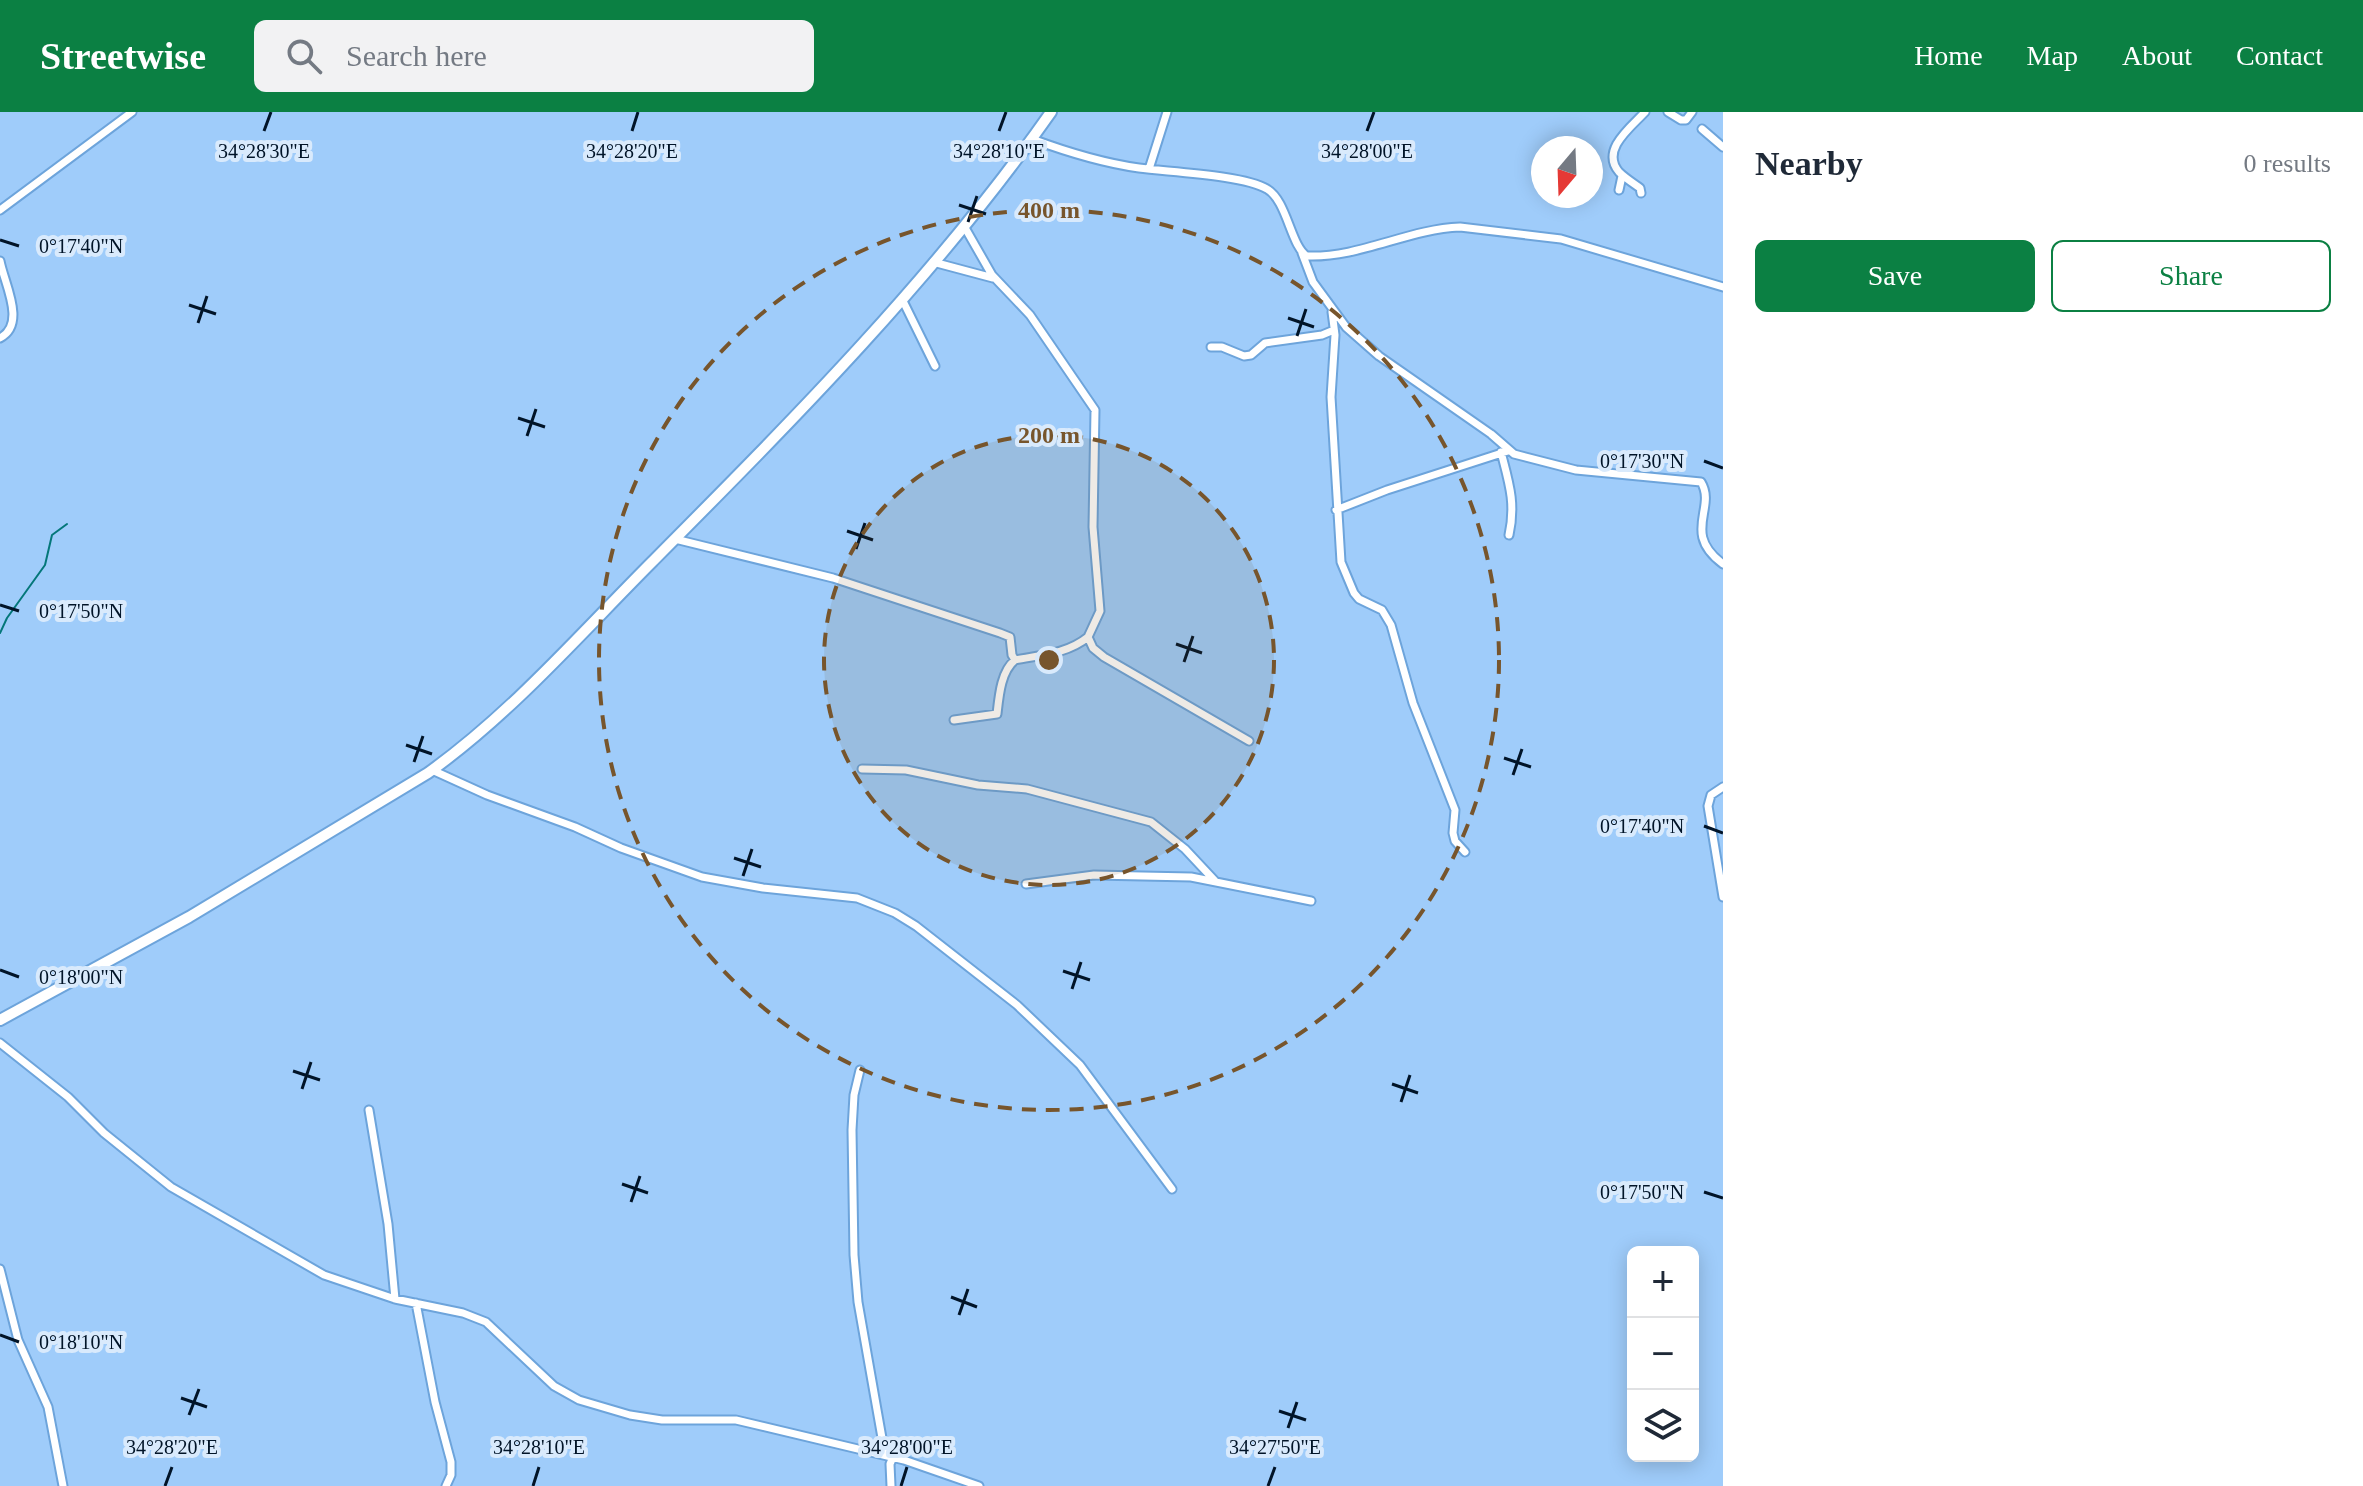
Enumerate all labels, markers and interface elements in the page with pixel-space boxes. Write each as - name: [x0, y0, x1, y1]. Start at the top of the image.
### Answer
- search box: [254, 20, 814, 92]
- icon: search: [282, 34, 326, 78]
- text: Streetwise: [40, 35, 206, 77]
- text: Search here: [346, 39, 487, 72]
- text: Home: [1914, 40, 1983, 71]
- text: Map: [2027, 40, 2078, 71]
- text: About: [2122, 40, 2192, 71]
- text: Contact: [2236, 40, 2323, 71]
- north arrow: [1531, 136, 1603, 208]
- text: 34°28'30"E: [218, 140, 310, 162]
- text: 34°28'20"E: [586, 140, 678, 162]
- text: 34°28'10"E: [953, 140, 1045, 162]
- text: 34°28'00"E: [1321, 140, 1413, 162]
- text: Nearby: [1755, 145, 1863, 182]
- text: 0 results: [2244, 149, 2331, 178]
- text: 400 m: [1018, 197, 1080, 223]
- text: 0°17'40"N: [39, 235, 123, 257]
- button: Save: [1755, 240, 2035, 312]
- button: Share: [2051, 240, 2331, 312]
- text: 200 m: [1018, 422, 1080, 448]
- text: 0°17'30"N: [1600, 450, 1684, 472]
- text: 0°17'50"N: [39, 600, 123, 622]
- centre of rings: [1035, 646, 1063, 674]
- text: 0°17'40"N: [1600, 815, 1684, 837]
- text: 0°18'00"N: [39, 966, 123, 988]
- text: 0°17'50"N: [1600, 1181, 1684, 1203]
- map controls: [1627, 1246, 1699, 1462]
- button: +: [1627, 1246, 1699, 1318]
- button: −: [1627, 1318, 1699, 1390]
- text: 0°18'10"N: [39, 1331, 123, 1353]
- button: layers: [1627, 1390, 1699, 1462]
- text: 34°28'20"E: [126, 1436, 218, 1458]
- text: 34°28'10"E: [493, 1436, 585, 1458]
- text: 34°28'00"E: [861, 1436, 953, 1458]
- text: 34°27'50"E: [1229, 1436, 1321, 1458]

